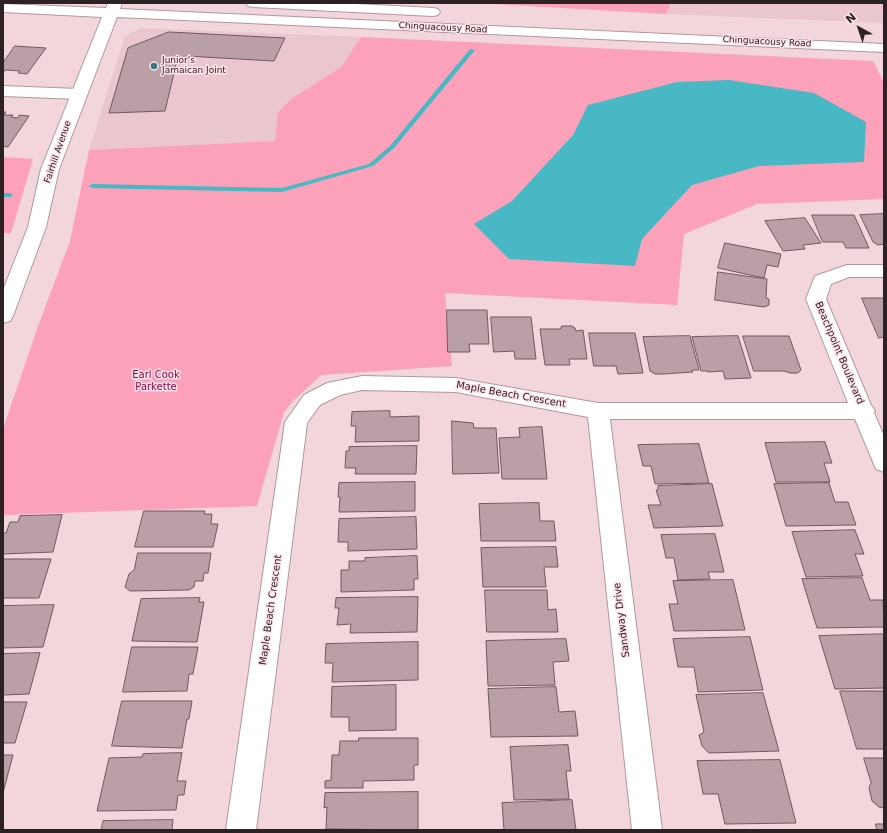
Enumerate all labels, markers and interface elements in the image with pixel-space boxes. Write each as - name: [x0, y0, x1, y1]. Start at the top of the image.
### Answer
- north arrow: [839, 8, 879, 48]
- text: N: [843, 10, 859, 26]
- street label: Chinguacousy Road: [398, 20, 488, 36]
- street label: Chinguacousy Road: [722, 34, 812, 50]
- place label: Junior's Jamaican Joint: [162, 56, 226, 77]
- marker: Junior's Jamaican Joint: [149, 61, 159, 71]
- street label: Fairhill Avenue: [42, 119, 74, 185]
- street label: Beachpoint Boulevard: [812, 300, 866, 406]
- park label: Earl Cook Parkette: [132, 369, 180, 392]
- street label: Maple Beach Crescent: [455, 379, 567, 411]
- street label: Maple Beach Crescent: [257, 554, 285, 666]
- street label: Sandway Drive: [611, 582, 633, 658]

